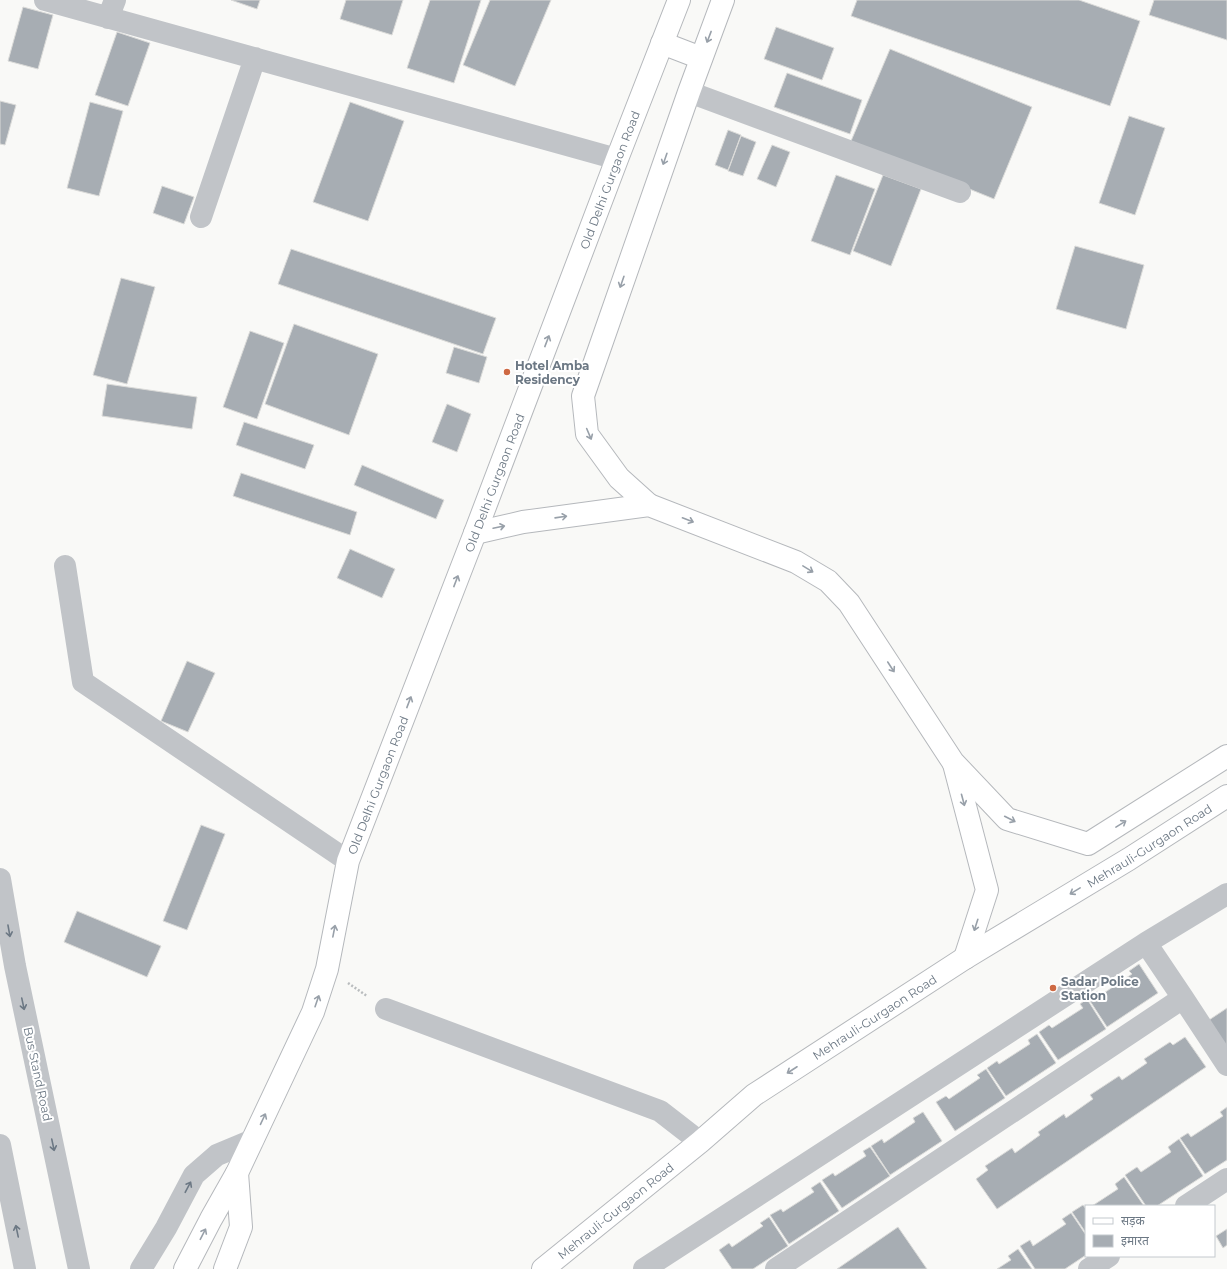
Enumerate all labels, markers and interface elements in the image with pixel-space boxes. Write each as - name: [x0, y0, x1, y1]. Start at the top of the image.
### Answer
- one-way arrow: [705, 30, 712, 43]
- street label: Old Delhi Gurgaon Road: [576, 108, 643, 251]
- one-way arrow: [661, 152, 668, 165]
- one-way arrow: [618, 275, 626, 287]
- one-way arrow: [544, 336, 552, 348]
- place label: Hotel Amba Residency: [515, 358, 590, 387]
- marker: Hotel Amba Residency: [502, 367, 512, 377]
- street label: Old Delhi Gurgaon Road: [461, 411, 527, 554]
- one-way arrow: [585, 428, 593, 440]
- one-way arrow: [555, 513, 568, 521]
- one-way arrow: [681, 517, 693, 525]
- one-way arrow: [492, 523, 505, 531]
- one-way arrow: [802, 566, 814, 574]
- one-way arrow: [453, 575, 461, 587]
- one-way arrow: [887, 661, 895, 672]
- one-way arrow: [406, 696, 414, 708]
- street label: Old Delhi Gurgaon Road: [344, 714, 411, 856]
- one-way arrow: [960, 793, 967, 806]
- street label: Mehrauli-Gurgaon Road: [1084, 800, 1215, 890]
- one-way arrow: [1004, 816, 1016, 823]
- one-way arrow: [1115, 819, 1127, 827]
- one-way arrow: [1069, 888, 1081, 896]
- one-way arrow: [971, 919, 979, 931]
- one-way arrow: [5, 925, 13, 938]
- one-way arrow: [331, 925, 339, 938]
- street label: Mehrauli-Gurgaon Road: [809, 971, 939, 1063]
- place label: Sadar Police Station: [1061, 974, 1139, 1003]
- marker: Sadar Police Station: [1048, 983, 1058, 993]
- one-way arrow: [314, 994, 321, 1007]
- one-way arrow: [20, 998, 28, 1011]
- street label: Bus Stand Road: [21, 1025, 55, 1123]
- one-way arrow: [786, 1066, 797, 1075]
- one-way arrow: [260, 1113, 267, 1125]
- one-way arrow: [49, 1138, 57, 1151]
- street label: Mehrauli-Gurgaon Road: [554, 1159, 676, 1262]
- one-way arrow: [185, 1181, 192, 1193]
- legend: [1085, 1205, 1215, 1257]
- text: सड़क: [1121, 1213, 1146, 1228]
- one-way arrow: [12, 1225, 20, 1238]
- one-way arrow: [200, 1229, 207, 1241]
- text: इमारत: [1121, 1233, 1150, 1248]

